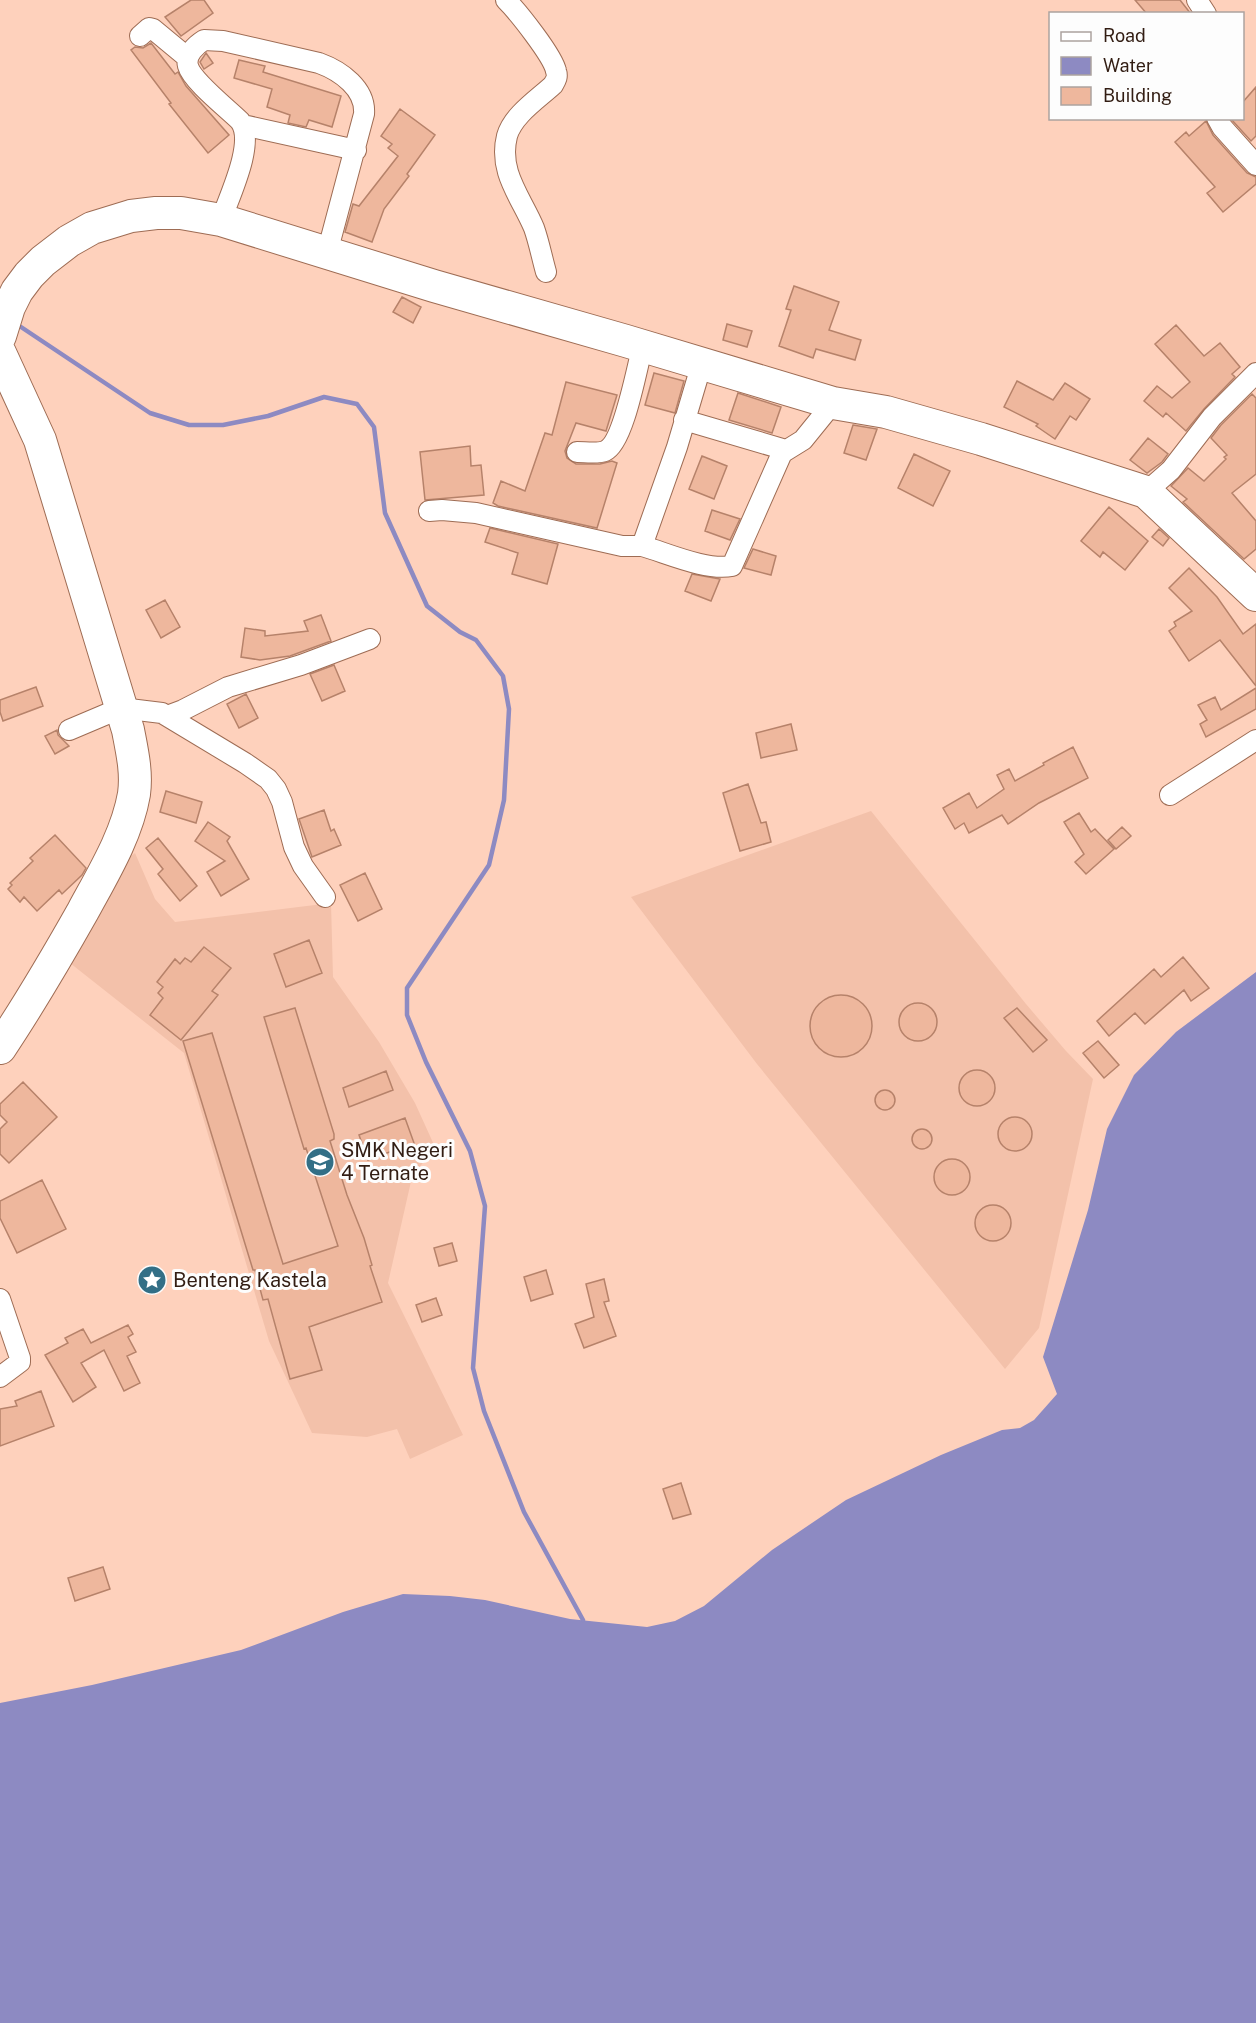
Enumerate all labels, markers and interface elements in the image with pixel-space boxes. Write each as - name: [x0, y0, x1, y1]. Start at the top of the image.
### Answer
- legend: [1049, 12, 1244, 120]
- text: Road: [1103, 25, 1146, 46]
- text: Water: [1103, 55, 1153, 76]
- text: Building: [1103, 85, 1172, 106]
- place label: SMK Negeri 4 Ternate: [341, 1138, 453, 1185]
- school or university icon: SMK Negeri 4 Ternate: [304, 1146, 336, 1178]
- place icon: Benteng Kastela: [136, 1264, 168, 1296]
- place label: Benteng Kastela: [173, 1268, 327, 1292]

